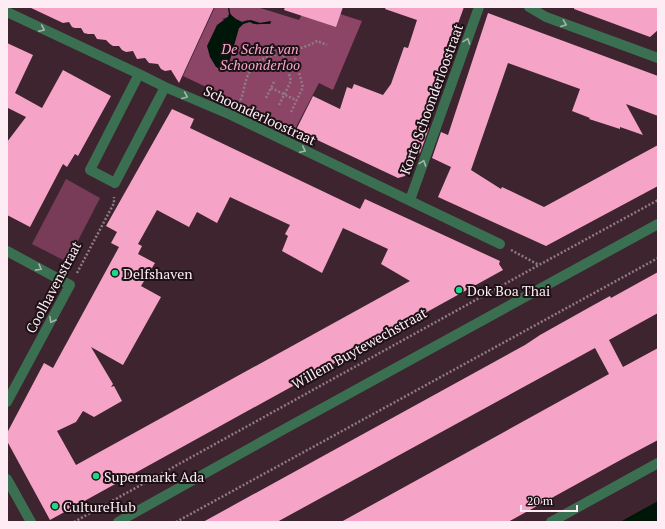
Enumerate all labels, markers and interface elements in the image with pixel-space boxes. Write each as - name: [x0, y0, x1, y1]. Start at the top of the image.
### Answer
- one-way arrow: [560, 19, 567, 27]
- street label: Korte Schoonderloostraat: [395, 20, 467, 177]
- one-way arrow: [38, 24, 45, 32]
- one-way arrow: [463, 38, 471, 45]
- park label: De Schat van Schoonderloo: [220, 39, 300, 74]
- street label: Schoonderloostraat: [201, 81, 320, 150]
- one-way arrow: [181, 91, 189, 99]
- one-way arrow: [299, 145, 307, 153]
- one-way arrow: [418, 160, 427, 167]
- street label: Coolhavenstraat: [21, 237, 86, 336]
- one-way arrow: [35, 264, 42, 271]
- place label: Delfshaven: [123, 264, 193, 283]
- marker: Delfshaven: [110, 268, 120, 278]
- place label: Dok Boa Thai: [467, 281, 550, 300]
- marker: Dok Boa Thai: [454, 285, 464, 295]
- street label: Willem Buytewechstraat: [288, 302, 431, 393]
- one-way arrow: [49, 316, 56, 323]
- place label: Supermarkt Ada: [104, 467, 204, 486]
- marker: Supermarkt Ada: [91, 471, 101, 481]
- scale bar: [521, 487, 577, 513]
- text: 20 m: [527, 493, 554, 508]
- place label: CultureHub: [63, 497, 136, 516]
- marker: CultureHub: [50, 501, 60, 511]

